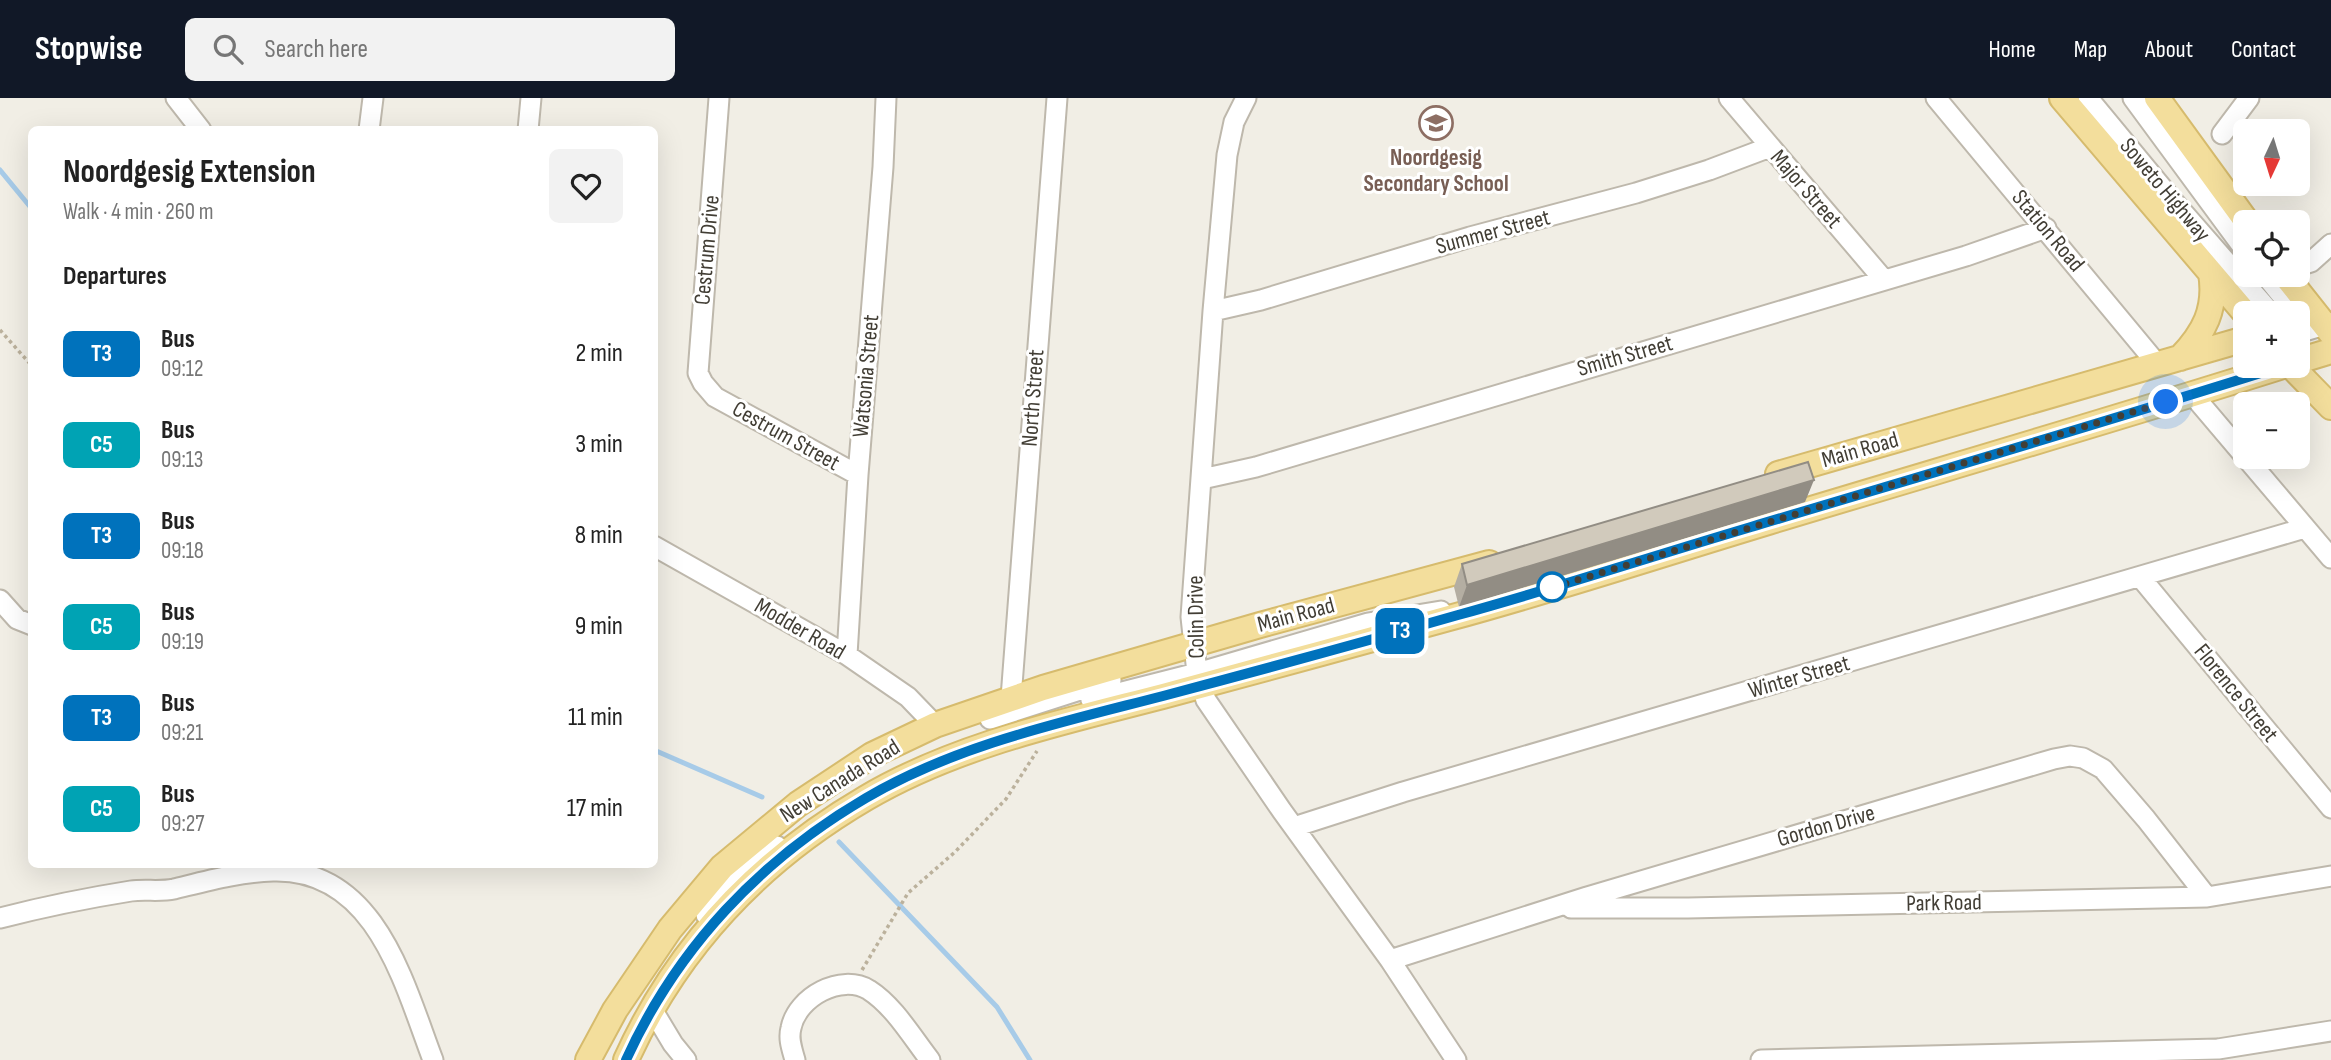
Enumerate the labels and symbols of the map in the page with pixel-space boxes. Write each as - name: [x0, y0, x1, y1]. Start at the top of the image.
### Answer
- school or university icon: Noordgesig Secondary School: [1417, 104, 1455, 142]
- north arrow: [2233, 119, 2310, 196]
- street label: Soweto Highway: [2114, 133, 2216, 248]
- place label: Noordgesig Secondary School: [1363, 144, 1509, 198]
- street label: Major Street: [1764, 144, 1848, 234]
- street label: Station Road: [2006, 184, 2090, 278]
- street label: Cestrum Drive: [688, 194, 726, 306]
- street label: Summer Street: [1433, 203, 1553, 261]
- street label: Watsonia Street: [847, 313, 885, 439]
- street label: Smith Street: [1574, 329, 1676, 383]
- street label: North Street: [1016, 349, 1050, 447]
- your location: [2148, 384, 2183, 419]
- street label: Cestrum Street: [727, 395, 845, 477]
- street label: Main Road: [1818, 426, 1902, 474]
- unlabelled marker: [1537, 572, 1567, 602]
- street label: Colin Drive: [1181, 575, 1211, 659]
- street label: Main Road: [1254, 591, 1338, 639]
- street label: Modder Road: [750, 592, 850, 666]
- line badge: T3: [1368, 608, 1432, 654]
- street label: Florence Street: [2188, 638, 2284, 748]
- street label: Winter Street: [1745, 649, 1853, 705]
- street label: New Canada Road: [775, 733, 905, 829]
- street label: Gordon Drive: [1774, 799, 1878, 853]
- street label: Park Road: [1906, 888, 1982, 918]

